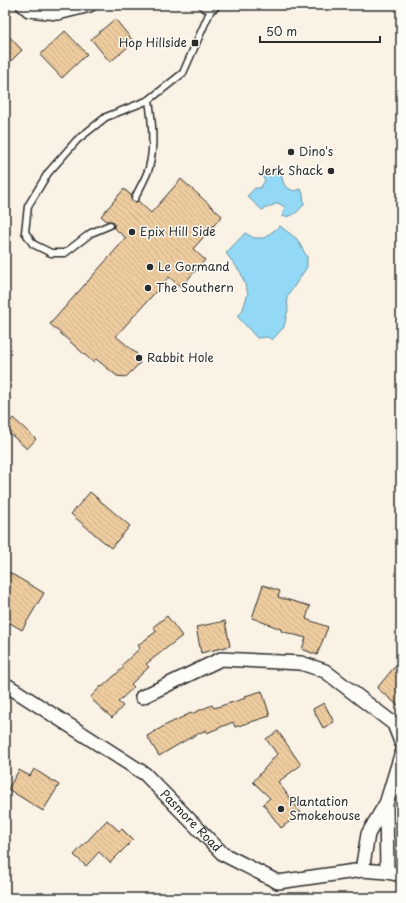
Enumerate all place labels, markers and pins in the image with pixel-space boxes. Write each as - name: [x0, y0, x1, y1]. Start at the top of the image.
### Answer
- place label: Hop Hillside: [119, 33, 187, 51]
- marker: Hop Hillside: [190, 38, 200, 48]
- place label: Dino's: [299, 142, 334, 160]
- marker: Dino's: [286, 147, 296, 157]
- place label: Jerk Shack: [258, 161, 323, 179]
- marker: Jerk Shack: [326, 166, 336, 176]
- place label: Epix Hill Side: [140, 222, 216, 240]
- marker: Epix Hill Side: [127, 227, 137, 237]
- place label: Le Gormand: [158, 257, 230, 275]
- marker: Le Gormand: [145, 262, 155, 272]
- place label: The Southern: [156, 278, 234, 296]
- marker: The Southern: [143, 283, 153, 293]
- place label: Rabbit Hole: [147, 348, 214, 366]
- marker: Rabbit Hole: [134, 353, 144, 363]
- place label: Plantation Smokehouse: [289, 792, 361, 824]
- marker: Plantation Smokehouse: [276, 804, 286, 814]

